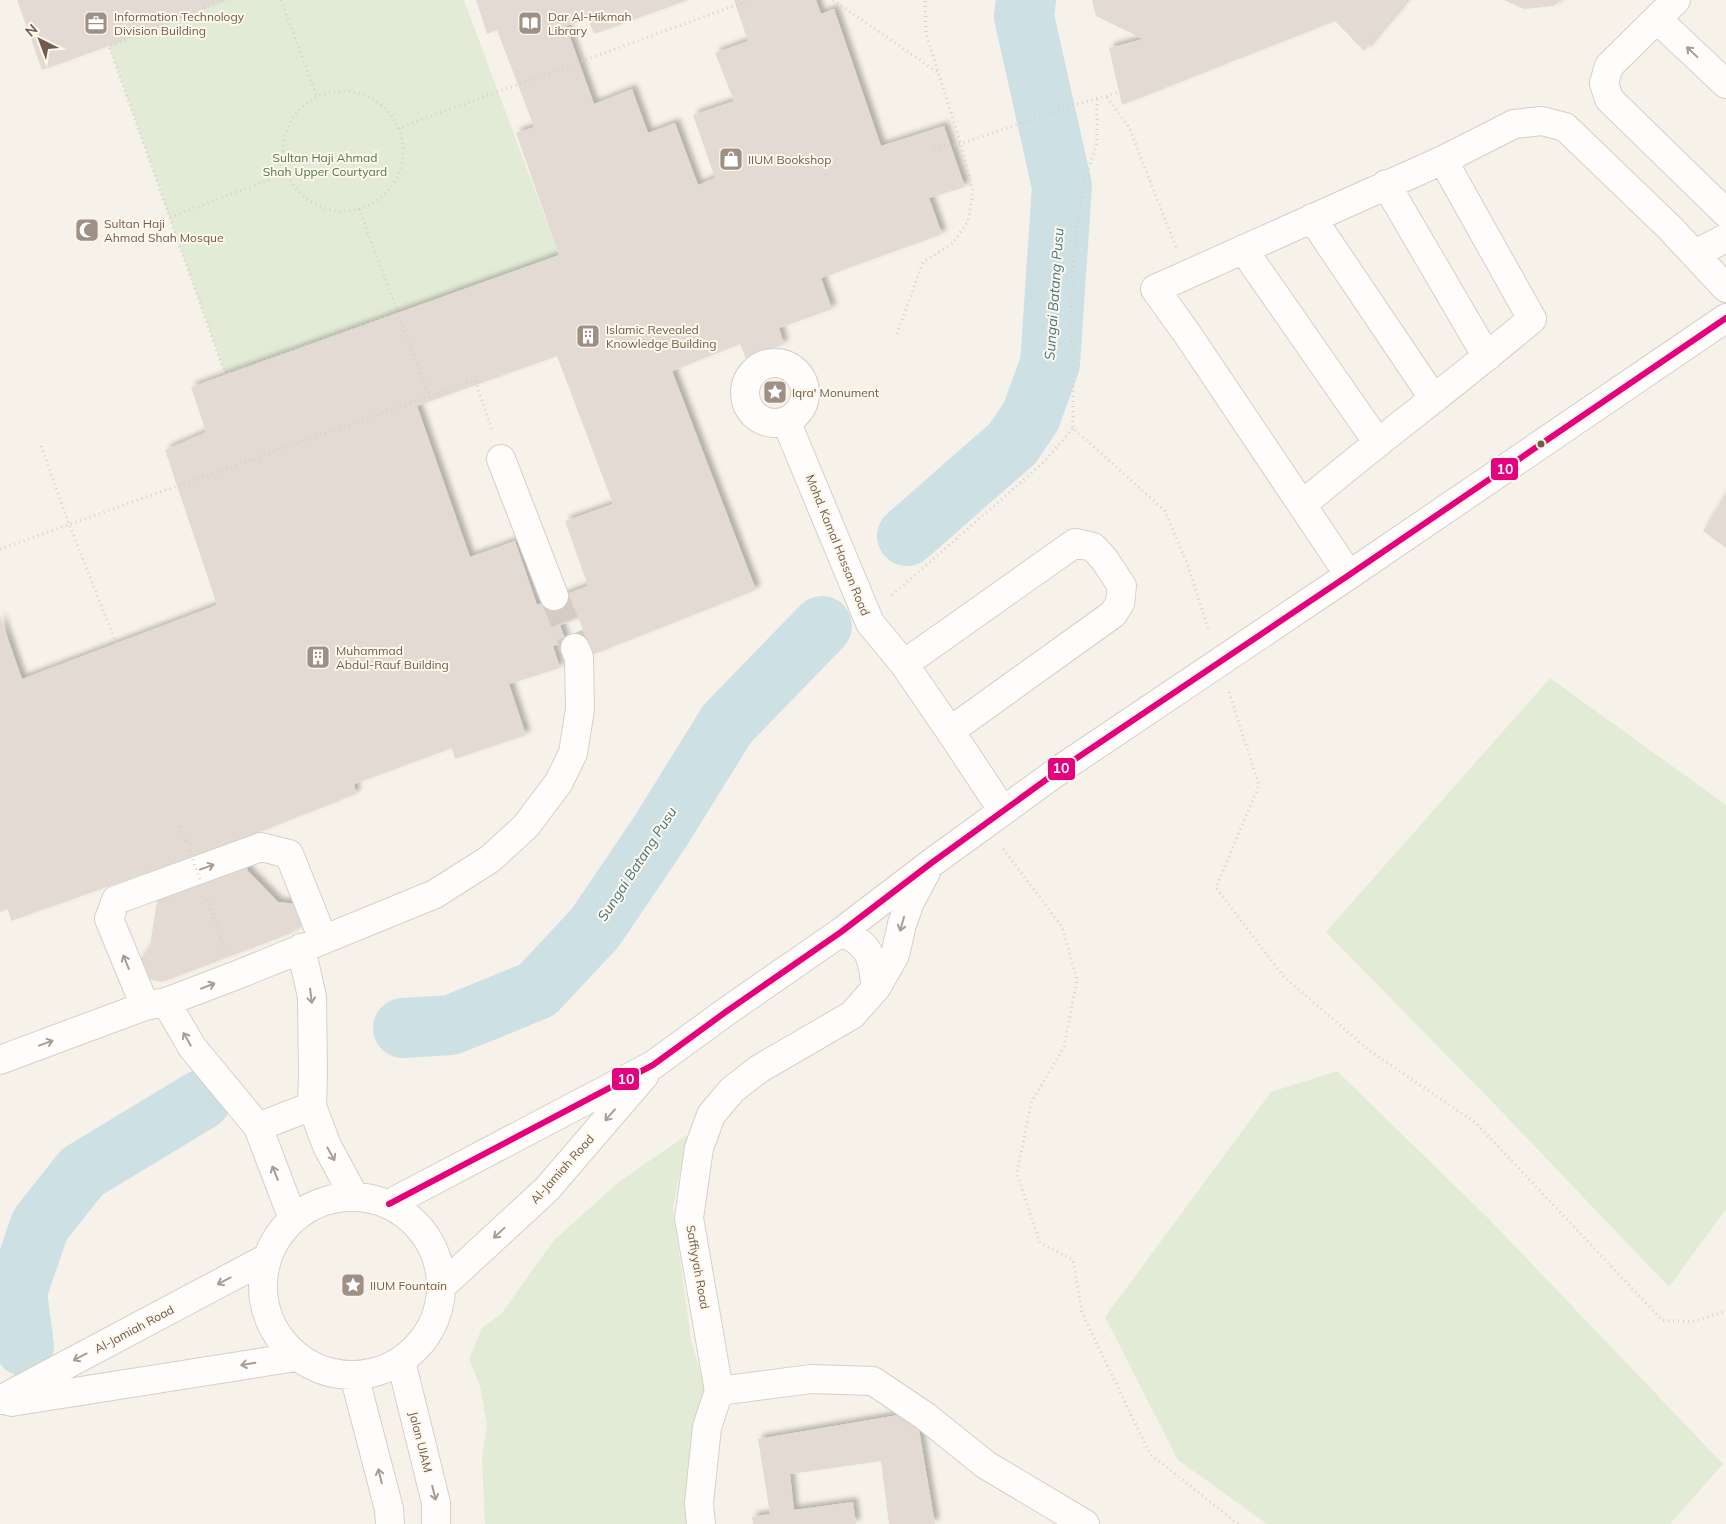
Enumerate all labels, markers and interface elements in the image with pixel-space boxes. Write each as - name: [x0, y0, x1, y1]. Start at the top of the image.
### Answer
- place label: Information Technology Division Building: [114, 9, 245, 38]
- place label: Dar Al-Hikmah Library: [548, 9, 631, 38]
- office icon: Information Technology Division Building: [83, 10, 109, 36]
- library icon: Dar Al-Hikmah Library: [517, 10, 543, 36]
- north arrow: [15, 15, 65, 65]
- text: N: [21, 20, 41, 41]
- one-way arrow: [1685, 46, 1698, 58]
- shop icon: IIUM Bookshop: [718, 146, 744, 172]
- park label: Sultan Haji Ahmad Shah Upper Courtyard: [263, 150, 387, 179]
- place label: IIUM Bookshop: [748, 152, 831, 167]
- place label: Sultan Haji Ahmad Shah Mosque: [104, 216, 224, 245]
- mosque icon: Sultan Haji Ahmad Shah Mosque: [74, 217, 100, 243]
- water label: Sungai Batang Pusu: [1040, 227, 1068, 361]
- place label: Islamic Revealed Knowledge Building: [606, 322, 716, 351]
- building icon: Islamic Revealed Knowledge Building: [575, 323, 601, 349]
- place icon: Iqra' Monument: [762, 379, 788, 405]
- place label: Iqra' Monument: [792, 385, 879, 400]
- unlabelled marker: [1536, 439, 1546, 449]
- line badge: 10: [1490, 457, 1519, 481]
- text: 10: [1497, 460, 1513, 478]
- street label: Mohd. Kamal Hassan Road: [803, 472, 873, 618]
- place label: Muhammad Abdul-Rauf Building: [336, 643, 449, 672]
- building icon: Muhammad Abdul-Rauf Building: [305, 644, 331, 670]
- line badge: 10: [1047, 757, 1076, 781]
- text: 10: [1053, 759, 1069, 777]
- water label: Sungai Batang Pusu: [593, 804, 681, 924]
- one-way arrow: [199, 862, 214, 871]
- one-way arrow: [897, 916, 907, 932]
- one-way arrow: [121, 954, 130, 970]
- one-way arrow: [200, 981, 215, 990]
- one-way arrow: [306, 987, 316, 1003]
- one-way arrow: [182, 1032, 192, 1046]
- one-way arrow: [38, 1038, 53, 1047]
- line badge: 10: [611, 1067, 640, 1091]
- text: 10: [618, 1070, 634, 1088]
- one-way arrow: [605, 1109, 616, 1122]
- street label: Al-Jamiah Road: [527, 1131, 597, 1207]
- one-way arrow: [327, 1146, 336, 1161]
- one-way arrow: [270, 1166, 279, 1181]
- street label: Saffiyyah Road: [683, 1224, 713, 1310]
- one-way arrow: [492, 1227, 505, 1239]
- place icon: IIUM Fountain: [340, 1272, 366, 1298]
- one-way arrow: [217, 1277, 232, 1286]
- place label: IIUM Fountain: [370, 1278, 447, 1293]
- street label: Al-Jamiah Road: [92, 1302, 176, 1356]
- one-way arrow: [73, 1352, 88, 1362]
- one-way arrow: [241, 1360, 257, 1370]
- street label: Jalan UIAM: [406, 1410, 436, 1474]
- one-way arrow: [375, 1469, 384, 1485]
- one-way arrow: [430, 1485, 439, 1501]

